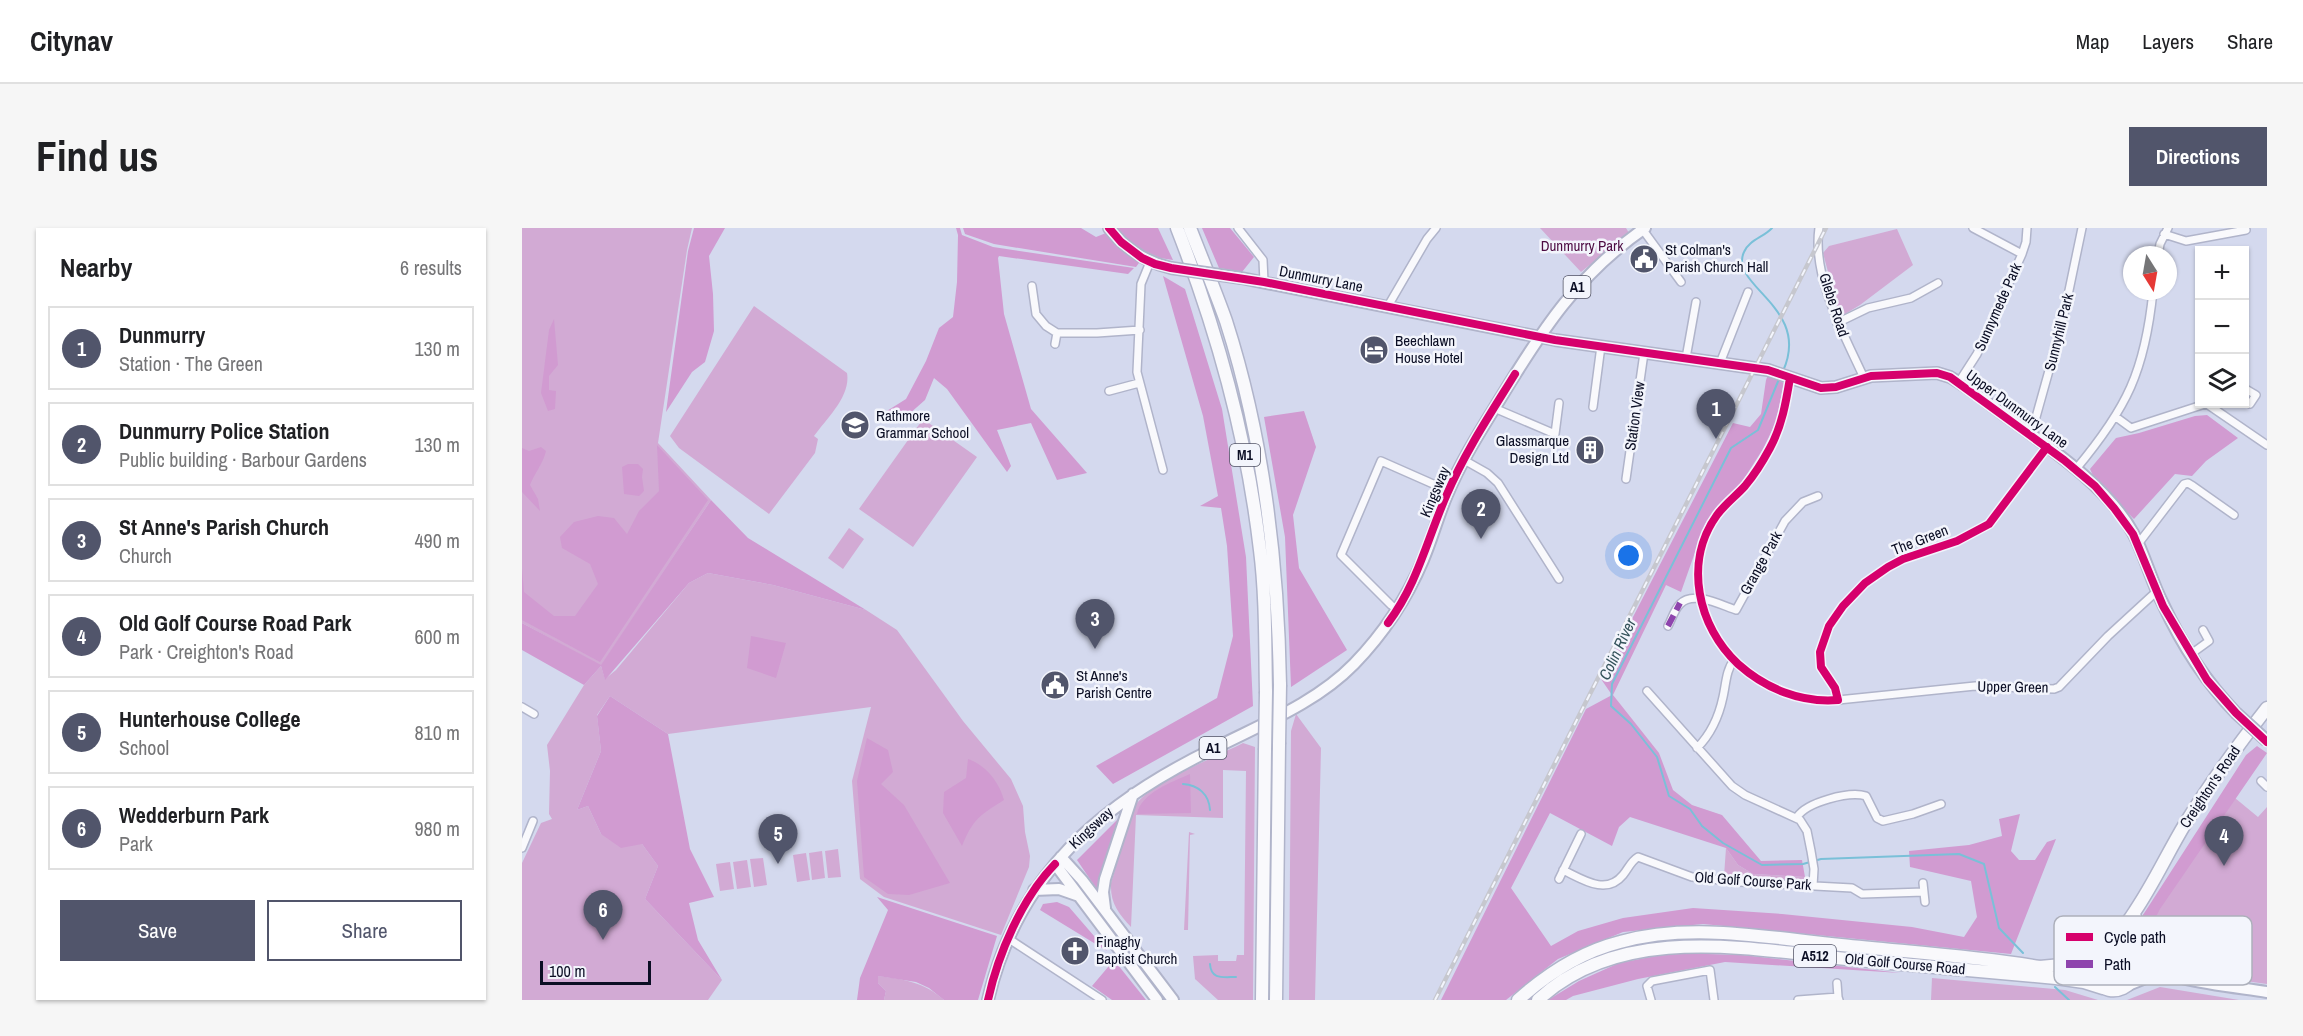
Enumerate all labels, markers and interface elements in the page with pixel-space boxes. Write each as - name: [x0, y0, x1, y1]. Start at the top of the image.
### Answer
- text: Citynav: [30, 22, 113, 60]
- text: Map: [2076, 27, 2109, 56]
- text: Layers: [2142, 27, 2194, 56]
- text: Share: [2227, 27, 2273, 56]
- button: Directions: [2129, 127, 2267, 186]
- text: Find us: [36, 128, 158, 184]
- park label: Dunmurry Park: [1541, 235, 1624, 256]
- place label: St Colman's Parish Church Hall: [1665, 239, 1768, 277]
- public building icon: St Colman's Parish Church Hall: [1628, 243, 1660, 275]
- north arrow: [2123, 246, 2177, 300]
- map controls: [2195, 246, 2249, 408]
- button: +: [2195, 246, 2249, 300]
- text: Nearby: [60, 250, 132, 285]
- text: 6 results: [400, 254, 462, 281]
- street label: Sunnymede Park: [1969, 259, 2027, 354]
- street label: Dunmurry Lane: [1277, 260, 1365, 297]
- street label: Glebe Road: [1814, 270, 1855, 339]
- road number: A1: [1564, 276, 1590, 298]
- street label: Sunnyhill Park: [2039, 290, 2079, 373]
- button: −: [2195, 300, 2249, 354]
- text: Dunmurry: [119, 320, 205, 350]
- place label: Beechlawn House Hotel: [1395, 330, 1463, 368]
- hotel icon: Beechlawn House Hotel: [1358, 334, 1390, 366]
- text: 1: [77, 335, 86, 362]
- text: 130 m: [414, 335, 460, 362]
- text: Station · The Green: [119, 350, 263, 377]
- button: layers: [2195, 354, 2249, 408]
- street label: Upper Dunmurry Lane: [1962, 364, 2073, 453]
- street label: Station View: [1619, 380, 1650, 452]
- pin: 1: [1696, 390, 1736, 439]
- place label: Rathmore Grammar School: [876, 405, 969, 443]
- school or university icon: Rathmore Grammar School: [839, 409, 871, 441]
- text: Dunmurry Police Station: [119, 416, 330, 446]
- place label: Glassmarque Design Ltd: [1496, 430, 1569, 468]
- text: 2: [77, 431, 86, 458]
- text: 130 m: [414, 431, 460, 458]
- building icon: Glassmarque Design Ltd: [1574, 434, 1606, 466]
- road number: M1: [1230, 444, 1260, 466]
- text: Public building · Barbour Gardens: [119, 446, 367, 473]
- street label: Kingsway: [1414, 462, 1455, 520]
- pin: 2: [1462, 490, 1500, 539]
- text: St Anne's Parish Church: [119, 512, 329, 542]
- street label: The Green: [1889, 519, 1951, 560]
- street label: Grange Park: [1734, 526, 1787, 598]
- text: 3: [77, 527, 86, 554]
- text: 490 m: [414, 527, 460, 554]
- your location: [1614, 541, 1643, 570]
- text: Church: [119, 542, 172, 569]
- pin: 3: [1076, 600, 1114, 649]
- text: Old Golf Course Road Park: [119, 608, 352, 638]
- water label: Colin River: [1593, 614, 1641, 683]
- text: 4: [77, 623, 86, 650]
- text: 600 m: [414, 623, 460, 650]
- text: Park · Creighton's Road: [119, 638, 294, 665]
- place label: St Anne's Parish Centre: [1076, 665, 1152, 703]
- public building icon: St Anne's Parish Centre: [1039, 669, 1071, 701]
- street label: Upper Green: [1977, 675, 2049, 698]
- text: Hunterhouse College: [119, 704, 300, 734]
- text: 5: [77, 719, 86, 746]
- text: 810 m: [414, 719, 460, 746]
- text: School: [119, 734, 169, 761]
- road number: A1: [1200, 737, 1226, 759]
- street label: Creighton's Road: [2174, 741, 2245, 832]
- text: Wedderburn Park: [119, 800, 269, 830]
- street label: Kingsway: [1064, 801, 1118, 853]
- pin: 5: [758, 814, 798, 864]
- text: 6: [77, 815, 86, 842]
- text: 980 m: [414, 815, 460, 842]
- pin: 4: [2204, 816, 2244, 866]
- text: Park: [119, 830, 153, 857]
- street label: Old Golf Course Park: [1694, 866, 1813, 895]
- pin: 6: [584, 890, 622, 940]
- button: Save: [60, 900, 255, 961]
- button: Share: [267, 900, 462, 961]
- legend: [2054, 916, 2252, 985]
- text: Cycle path: [2104, 926, 2166, 948]
- place label: Finaghy Baptist Church: [1096, 931, 1177, 969]
- church icon: Finaghy Baptist Church: [1059, 935, 1091, 967]
- road number: A512: [1794, 945, 1836, 967]
- street label: Old Golf Course Road: [1844, 948, 1966, 979]
- text: Path: [2104, 953, 2131, 975]
- scale bar: [540, 958, 651, 986]
- text: 100 m: [549, 960, 585, 982]

